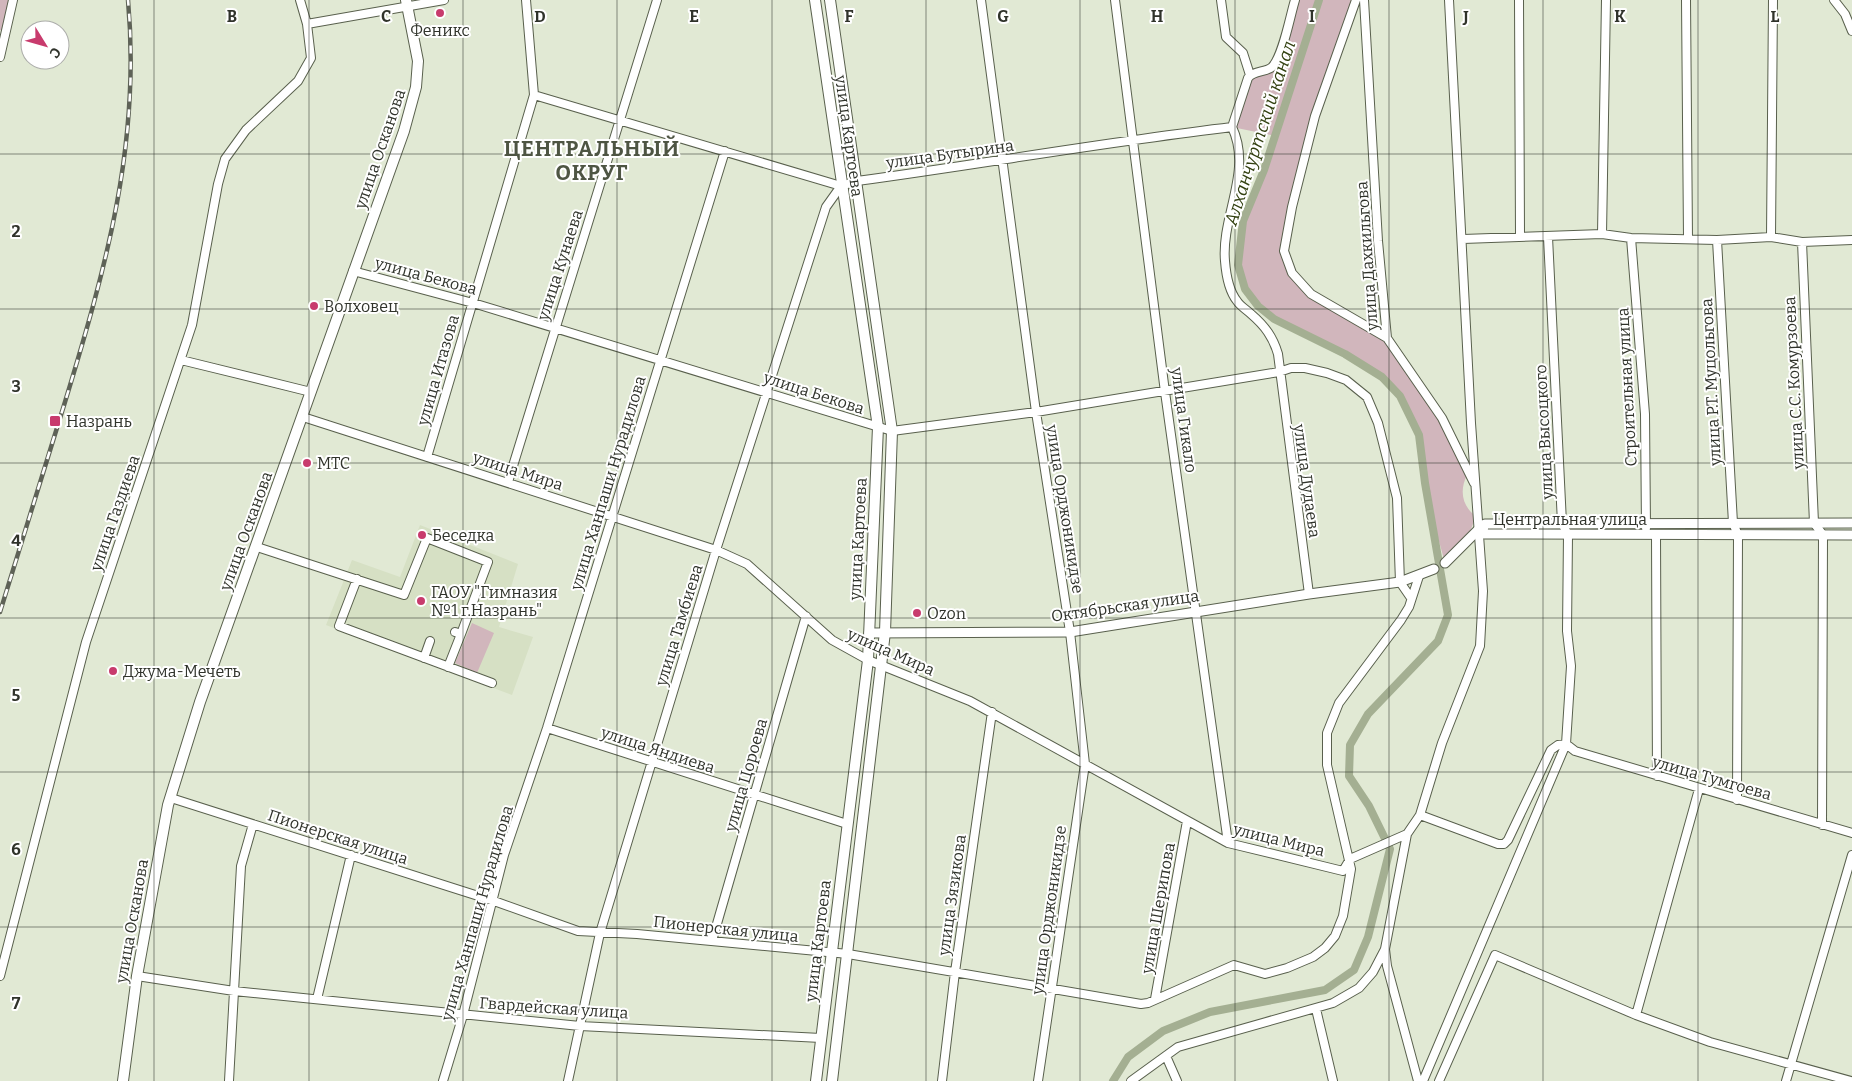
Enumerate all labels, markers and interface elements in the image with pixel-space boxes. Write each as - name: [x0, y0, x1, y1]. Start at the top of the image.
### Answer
- text: B: [227, 7, 237, 26]
- text: C: [381, 7, 391, 26]
- marker: Феникс: [434, 7, 446, 19]
- text: D: [534, 7, 546, 26]
- text: E: [689, 7, 699, 26]
- text: F: [845, 7, 854, 26]
- text: G: [997, 7, 1009, 26]
- text: H: [1151, 7, 1164, 26]
- text: I: [1309, 7, 1315, 26]
- text: J: [1462, 7, 1469, 26]
- text: K: [1614, 7, 1626, 26]
- text: L: [1771, 7, 1780, 26]
- north arrow: [20, 20, 70, 70]
- place label: Феникс: [410, 21, 470, 40]
- water label: Алханчуртский канал: [1219, 38, 1300, 229]
- text: С: [45, 44, 64, 61]
- street label: улица Картоева: [831, 73, 867, 198]
- street label: улица Осканова: [350, 86, 409, 212]
- district label: ЦЕНТРАЛЬНЫЙ ОКРУГ: [504, 135, 680, 186]
- street label: улица Бутырина: [884, 136, 1015, 173]
- street label: улица Дахкильгова: [1352, 180, 1382, 333]
- street label: улица Кунаева: [533, 207, 587, 324]
- text: 2: [11, 222, 21, 241]
- street label: улица Бекова: [372, 253, 479, 299]
- street label: улица С.С. Комурзоева: [1780, 296, 1808, 471]
- place label: Волховец: [324, 297, 399, 316]
- street label: улица Р.Т. Муцольгова: [1697, 298, 1725, 467]
- marker: Волховец: [308, 300, 320, 312]
- street label: Строительная улица: [1613, 307, 1641, 467]
- street label: улица Итазова: [413, 312, 463, 429]
- street label: улица Высоцкого: [1531, 364, 1557, 501]
- street label: улица Гикало: [1167, 365, 1201, 474]
- street label: улица Бекова: [760, 367, 867, 418]
- street label: улица Ханпаши Нурадилова: [566, 373, 650, 593]
- text: 3: [11, 377, 21, 396]
- place label: Назрань: [66, 412, 132, 431]
- marker: Назрань: [48, 414, 62, 428]
- street label: улица Орджоникидзе: [1042, 422, 1088, 595]
- street label: улица Дудаева: [1289, 422, 1324, 539]
- street label: улица Мира: [470, 447, 566, 495]
- street label: улица Газдиева: [86, 452, 144, 574]
- place label: МТС: [317, 454, 350, 473]
- marker: МТС: [301, 457, 313, 469]
- street label: улица Осканова: [215, 469, 276, 594]
- street label: улица Картоева: [845, 477, 871, 602]
- street label: Центральная улица: [1493, 510, 1647, 529]
- place label: Беседка: [432, 526, 495, 545]
- marker: Беседка: [416, 529, 428, 541]
- text: 4: [11, 531, 21, 550]
- street label: улица Тамбиева: [651, 562, 707, 689]
- place label: ГАОУ "Гимназия №1 г.Назрань": [431, 583, 558, 620]
- street label: Октябрьская улица: [1050, 586, 1200, 626]
- marker: ГАОУ "Гимназия №1 г.Назрань": [415, 595, 427, 607]
- place label: Ozon: [927, 604, 966, 623]
- marker: Ozon: [911, 607, 923, 619]
- street label: улица Мира: [844, 624, 938, 680]
- place label: Джума-Мечеть: [123, 662, 240, 681]
- marker: Джума-Мечеть: [107, 665, 119, 677]
- text: 5: [12, 686, 21, 705]
- street label: улица Цороева: [720, 716, 771, 835]
- street label: улица Яндиева: [598, 722, 717, 777]
- street label: улица Тумгоева: [1649, 752, 1774, 804]
- street label: улица Ханпаши Нурадилова: [437, 803, 517, 1024]
- street label: Пионерская улица: [266, 805, 411, 869]
- street label: улица Мира: [1230, 819, 1327, 861]
- street label: улица Орджоникидзе: [1028, 824, 1070, 997]
- street label: улица Зязикова: [934, 833, 970, 958]
- text: 6: [11, 840, 21, 859]
- street label: улица Шерипова: [1137, 841, 1179, 976]
- street label: улица Осканова: [112, 857, 152, 985]
- street label: улица Картоева: [801, 879, 835, 1004]
- street label: Пионерская улица: [652, 912, 800, 946]
- street label: Гвардейская улица: [479, 993, 629, 1023]
- text: 7: [12, 994, 21, 1013]

